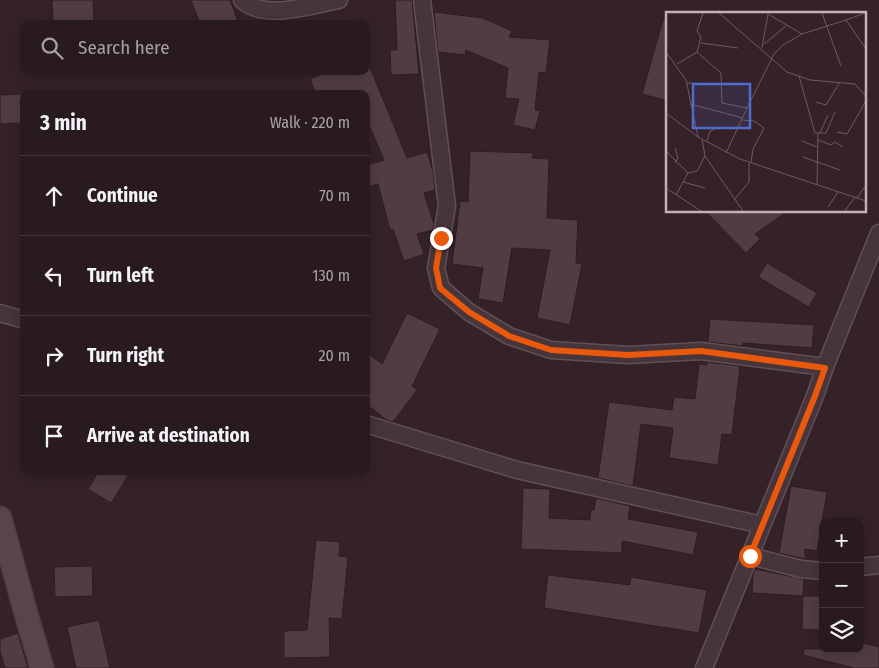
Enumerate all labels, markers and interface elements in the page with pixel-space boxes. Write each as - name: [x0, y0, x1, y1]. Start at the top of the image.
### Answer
- inset map: [666, 12, 866, 212]
- search box: [20, 20, 370, 75]
- icon: search: [38, 34, 66, 62]
- text: Search here: [78, 36, 170, 59]
- text: 3 min: [40, 110, 87, 136]
- text: Walk · 220 m: [270, 113, 350, 132]
- icon: ahead: [40, 182, 68, 210]
- text: Continue: [87, 184, 158, 207]
- text: 70 m: [319, 186, 350, 205]
- route end: [430, 227, 453, 250]
- icon: left: [40, 262, 68, 290]
- text: Turn left: [87, 264, 154, 287]
- text: 130 m: [312, 266, 350, 285]
- icon: right: [40, 342, 68, 370]
- text: Turn right: [87, 344, 164, 367]
- text: 20 m: [319, 346, 350, 365]
- icon: arrive: [40, 422, 68, 450]
- text: Arrive at destination: [87, 424, 250, 447]
- map controls: [819, 518, 864, 653]
- button: +: [819, 518, 864, 563]
- route start: [739, 545, 762, 568]
- button: −: [819, 563, 864, 608]
- button: layers: [819, 608, 864, 653]

